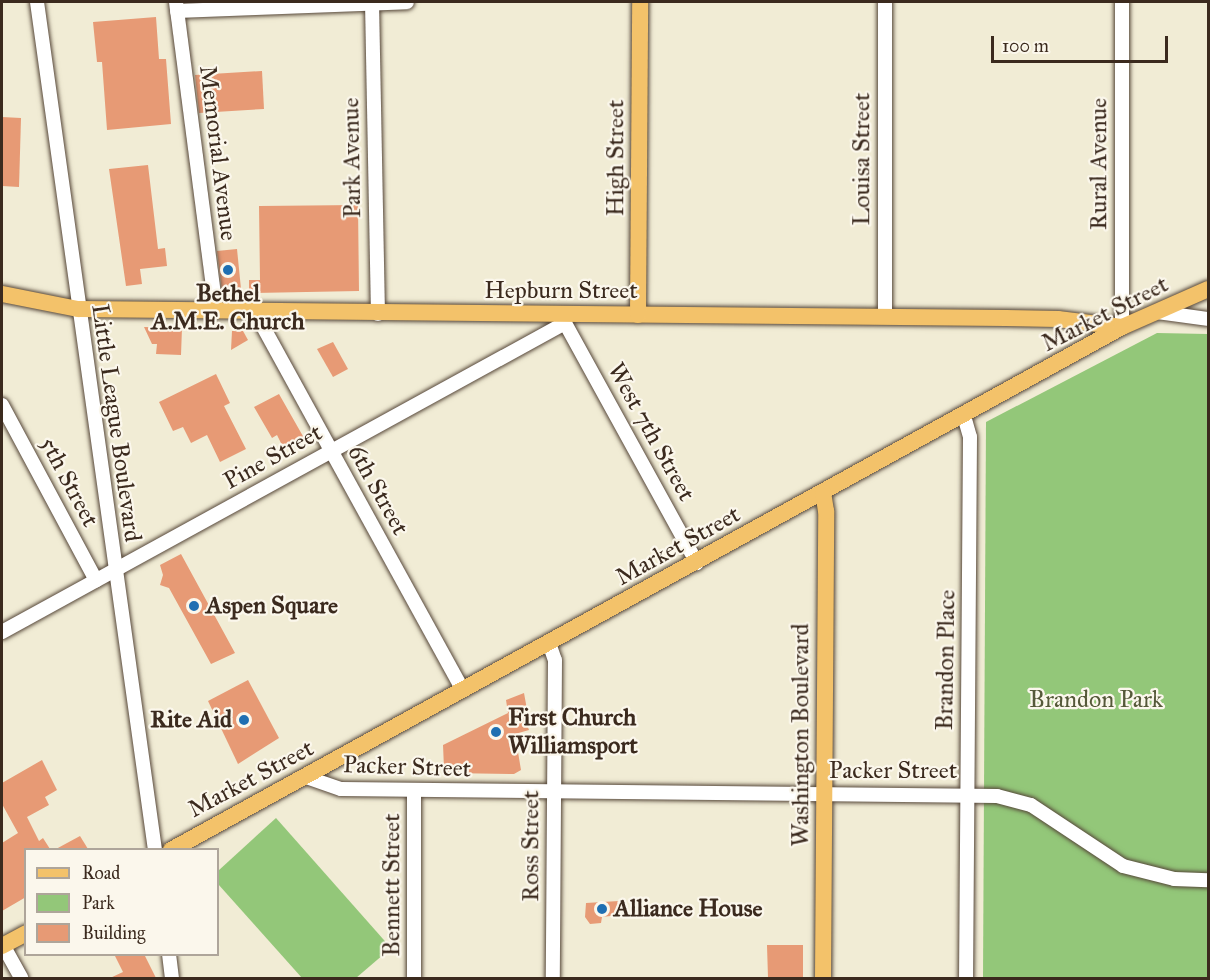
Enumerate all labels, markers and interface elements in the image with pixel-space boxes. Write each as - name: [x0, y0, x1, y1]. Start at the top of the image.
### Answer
- scale bar: [994, 24, 1171, 62]
- text: 100 m: [1002, 35, 1049, 57]
- street label: Memorial Avenue: [193, 64, 243, 242]
- street label: Louisa Street: [848, 92, 876, 226]
- street label: Park Avenue: [337, 97, 367, 219]
- street label: Rural Avenue: [1085, 98, 1113, 230]
- street label: High Street: [602, 100, 630, 216]
- marker: Bethel A.M.E. Church: [221, 263, 235, 277]
- street label: Market Street: [1037, 270, 1173, 358]
- street label: Hepburn Street: [484, 277, 638, 305]
- place label: Bethel A.M.E. Church: [152, 280, 304, 336]
- street label: Little League Boulevard: [85, 302, 147, 544]
- street label: West 7th Street: [601, 358, 701, 506]
- street label: Pine Street: [219, 418, 327, 496]
- street label: 5th Street: [33, 432, 105, 532]
- street label: 6th Street: [341, 440, 415, 540]
- street label: Market Street: [611, 500, 745, 592]
- street label: Brandon Place: [930, 589, 962, 731]
- place label: Aspen Square: [206, 592, 338, 620]
- marker: Aspen Square: [187, 599, 201, 613]
- street label: Washington Boulevard: [787, 623, 815, 847]
- park label: Brandon Park: [1029, 686, 1163, 714]
- place label: First Church Williamsport: [508, 704, 638, 760]
- place label: Rite Aid: [150, 706, 232, 734]
- marker: Rite Aid: [237, 713, 251, 727]
- marker: First Church Williamsport: [489, 725, 503, 739]
- street label: Market Street: [183, 734, 319, 824]
- street label: Packer Street: [342, 750, 472, 784]
- street label: Packer Street: [829, 757, 957, 785]
- street label: Ross Street: [517, 790, 545, 902]
- street label: Bennett Street: [378, 813, 406, 957]
- legend: [24, 848, 219, 956]
- text: Road: [82, 862, 120, 884]
- text: Park: [82, 892, 115, 914]
- place label: Alliance House: [614, 895, 762, 923]
- marker: Alliance House: [595, 902, 609, 916]
- text: Building: [82, 922, 145, 944]

